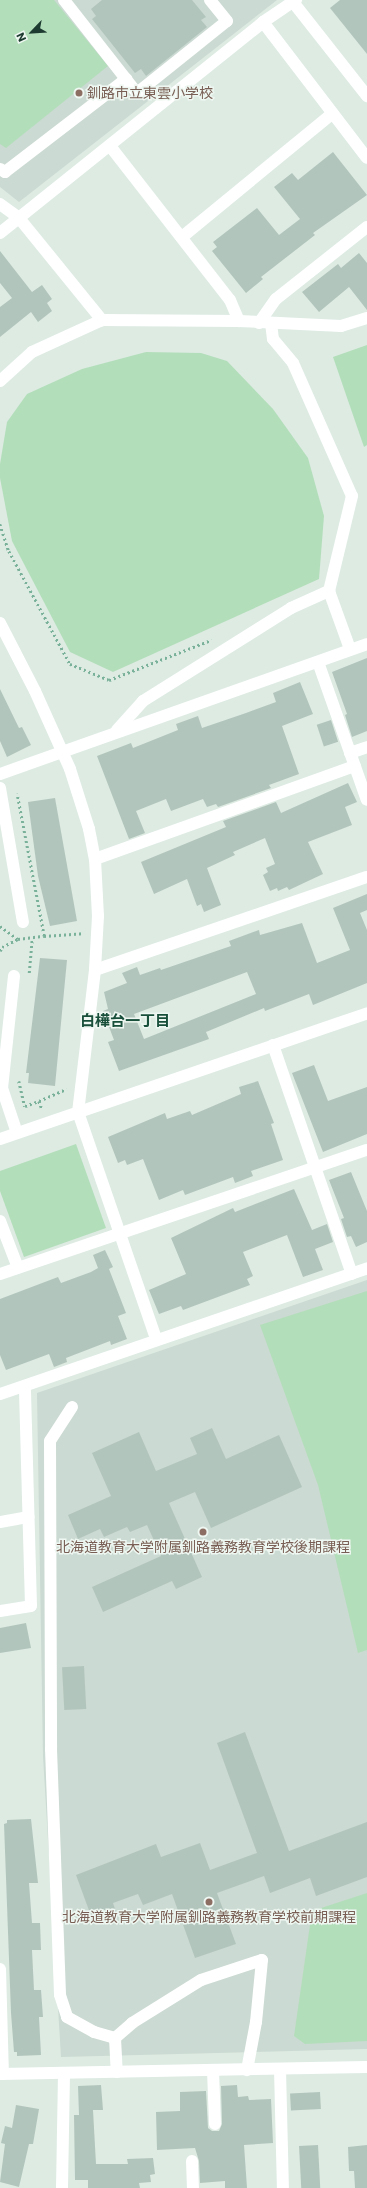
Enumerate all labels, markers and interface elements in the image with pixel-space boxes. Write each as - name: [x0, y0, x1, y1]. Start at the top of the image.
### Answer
- north arrow: [12, 12, 52, 52]
- text: N: [12, 30, 30, 44]
- place label: 釧路市立東雲小学校: [87, 85, 213, 101]
- marker: 釧路市立東雲小学校: [74, 88, 84, 98]
- district label: 白樺台一丁目: [80, 1012, 170, 1030]
- marker: 北海道教育大学附属釧路義務教育学校後期課程: [198, 1527, 208, 1537]
- place label: 北海道教育大学附属釧路義務教育学校後期課程: [56, 1539, 350, 1555]
- marker: 北海道教育大学附属釧路義務教育学校前期課程: [204, 1897, 214, 1907]
- place label: 北海道教育大学附属釧路義務教育学校前期課程: [62, 1909, 356, 1925]

